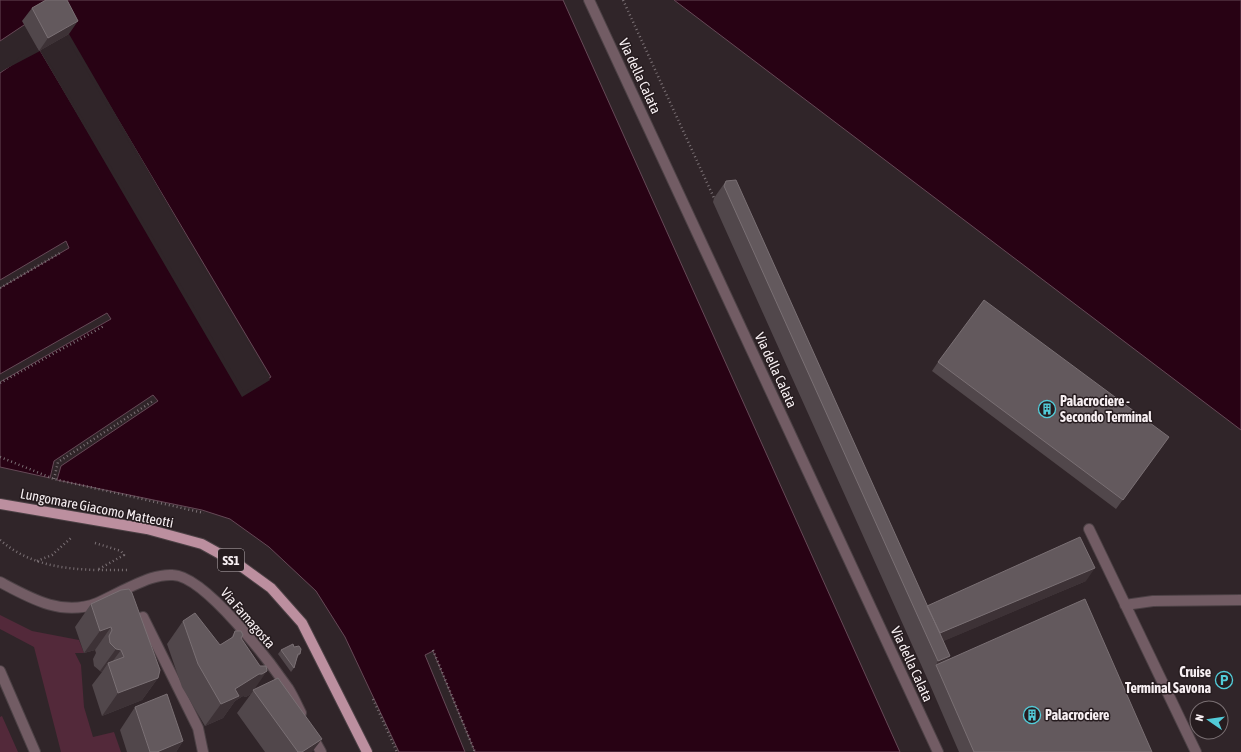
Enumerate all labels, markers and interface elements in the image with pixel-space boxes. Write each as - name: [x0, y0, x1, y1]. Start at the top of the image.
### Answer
- street label: Via della Calata: [616, 36, 664, 116]
- street label: Via della Calata: [752, 330, 800, 410]
- place label: Palacrociere - Secondo Terminal: [1060, 393, 1152, 425]
- building icon: Palacrociere - Secondo Terminal: [1037, 399, 1057, 419]
- street label: Lungomare Giacomo Matteotti: [19, 485, 175, 531]
- road number: SS1: [218, 549, 244, 571]
- street label: Via Famagosta: [217, 585, 279, 651]
- street label: Via della Calata: [888, 624, 936, 704]
- place label: Cruise Terminal Savona: [1125, 664, 1211, 696]
- parking icon: Cruise Terminal Savona: [1214, 670, 1234, 690]
- north arrow: [1189, 700, 1229, 740]
- building icon: Palacrociere: [1022, 705, 1042, 725]
- place label: Palacrociere: [1045, 707, 1109, 723]
- text: N: [1193, 713, 1206, 722]

